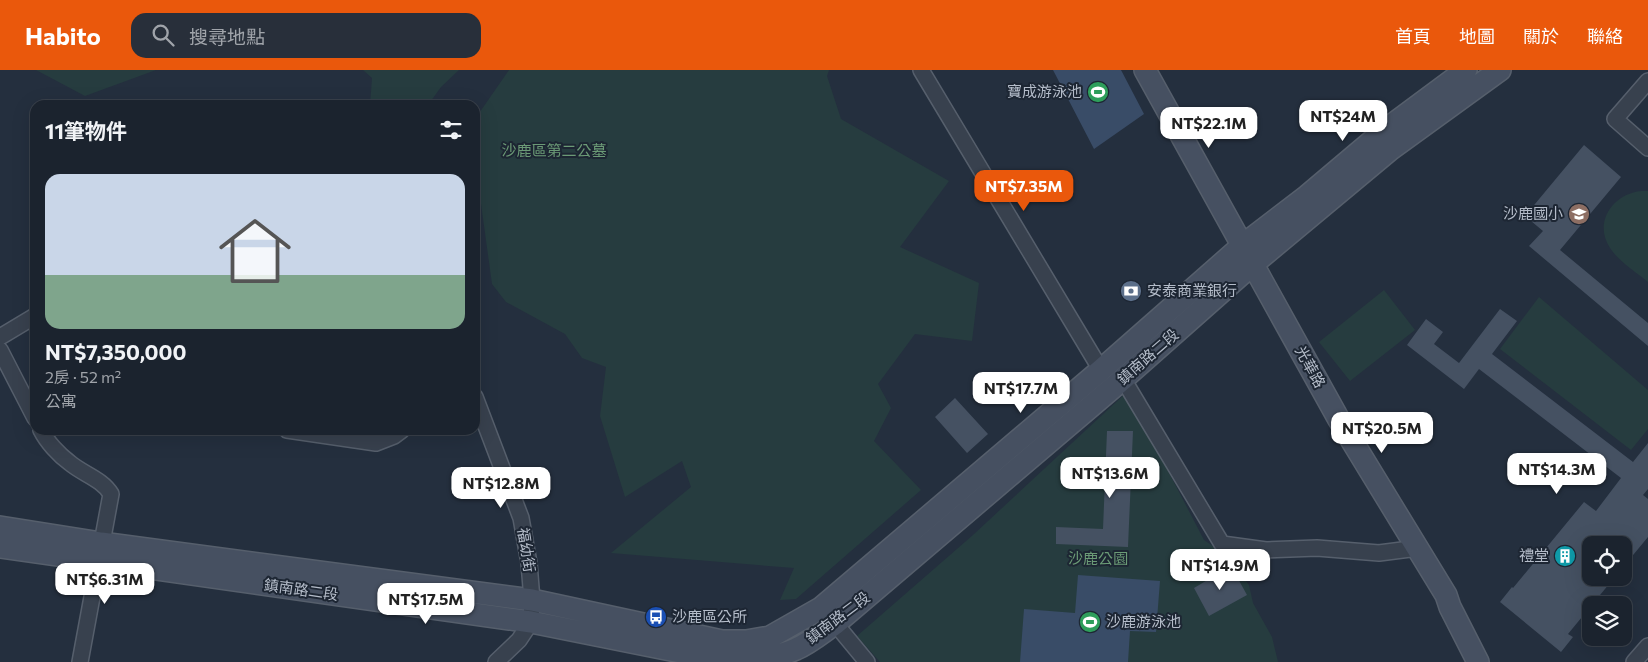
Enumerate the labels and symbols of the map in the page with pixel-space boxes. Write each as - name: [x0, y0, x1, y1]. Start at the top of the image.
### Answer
- sports icon: 寶成游泳池: [1086, 80, 1110, 104]
- place label: 寶成游泳池: [1007, 82, 1082, 100]
- pin: NT$24M: [1302, 100, 1384, 142]
- pin: NT$22.1M: [1157, 106, 1261, 149]
- park label: 沙鹿區第二公墓: [501, 141, 607, 159]
- pin: NT$7.35M: [972, 170, 1076, 212]
- school or university icon: 沙鹿國小: [1567, 202, 1591, 226]
- place label: 沙鹿國小: [1503, 204, 1563, 222]
- bank icon: 安泰商業銀行: [1119, 279, 1143, 303]
- place label: 安泰商業銀行: [1147, 281, 1237, 299]
- street label: 鎮南路二段: [1113, 325, 1182, 388]
- street label: 光華路: [1292, 342, 1330, 391]
- pin: NT$17.7M: [969, 372, 1073, 414]
- pin: NT$20.5M: [1330, 412, 1434, 454]
- pin: NT$14.3M: [1505, 452, 1609, 495]
- pin: NT$13.6M: [1058, 456, 1162, 499]
- pin: NT$12.8M: [449, 466, 553, 509]
- street label: 福幼街: [515, 526, 539, 573]
- building icon: 禮堂: [1553, 544, 1577, 568]
- place label: 禮堂: [1519, 546, 1549, 564]
- pin: NT$14.9M: [1168, 548, 1272, 591]
- park label: 沙鹿公園: [1068, 549, 1128, 567]
- pin: NT$6.31M: [53, 562, 157, 605]
- street label: 鎮南路二段: [263, 575, 340, 603]
- pin: NT$17.5M: [374, 582, 478, 625]
- street label: 鎮南路二段: [802, 587, 873, 647]
- bus stop icon: 沙鹿區公所: [644, 605, 668, 629]
- place label: 沙鹿區公所: [672, 607, 747, 625]
- sports icon: 沙鹿游泳池: [1078, 610, 1102, 634]
- place label: 沙鹿游泳池: [1106, 612, 1181, 630]

